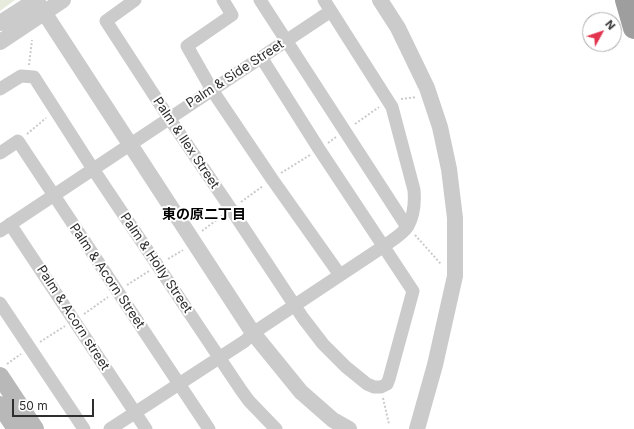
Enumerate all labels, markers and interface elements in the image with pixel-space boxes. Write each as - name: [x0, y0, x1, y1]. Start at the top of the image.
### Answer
- north arrow: [582, 12, 622, 52]
- text: N: [602, 17, 618, 33]
- street label: Palm & Side Street: [183, 37, 287, 111]
- street label: Palm & Ilex Street: [150, 94, 222, 192]
- district label: 東の原二丁目: [162, 207, 246, 223]
- street label: Palm & Holly Street: [117, 210, 195, 316]
- street label: Palm & Acorn Street: [66, 221, 148, 331]
- street label: Palm & Acorn street: [33, 263, 113, 373]
- scale bar: [14, 391, 96, 417]
- text: 50 m: [19, 398, 48, 413]

